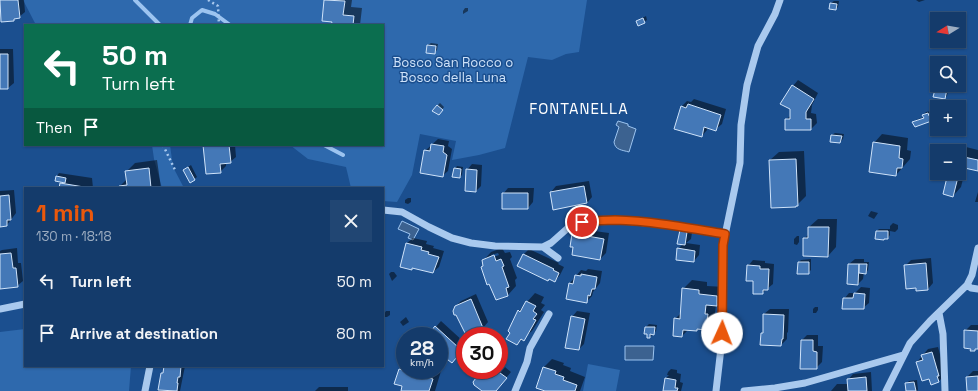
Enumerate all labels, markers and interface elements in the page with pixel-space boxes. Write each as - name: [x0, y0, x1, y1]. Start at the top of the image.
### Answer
- north arrow: [930, 12, 966, 48]
- map controls: [930, 12, 966, 180]
- text: 50 m: [102, 37, 168, 73]
- icon: left: [36, 40, 88, 92]
- park label: Bosco San Rocco o Bosco della Luna: [393, 54, 513, 86]
- button: search: [930, 56, 966, 92]
- text: Turn left: [102, 72, 175, 95]
- district label: FONTANELLA: [529, 99, 629, 118]
- button: +: [930, 100, 966, 136]
- icon: arrive: [80, 116, 102, 138]
- text: Then: [36, 118, 72, 137]
- button: −: [930, 144, 966, 180]
- text: 1 min: [36, 197, 95, 228]
- button: close: [330, 200, 372, 242]
- pin: [565, 205, 599, 239]
- icon: arrive: [571, 211, 593, 233]
- text: 130 m · 18:18: [36, 228, 112, 245]
- icon: left: [36, 270, 58, 292]
- text: Turn left: [70, 272, 132, 291]
- text: 50 m: [337, 272, 372, 291]
- position arrow: [701, 312, 743, 354]
- icon: arrive: [36, 322, 58, 344]
- text: Arrive at destination: [70, 324, 218, 343]
- text: 80 m: [336, 324, 372, 343]
- speed limit sign: 30: [456, 327, 508, 379]
- text: 28: [410, 335, 434, 361]
- text: km/h: [410, 356, 434, 369]

